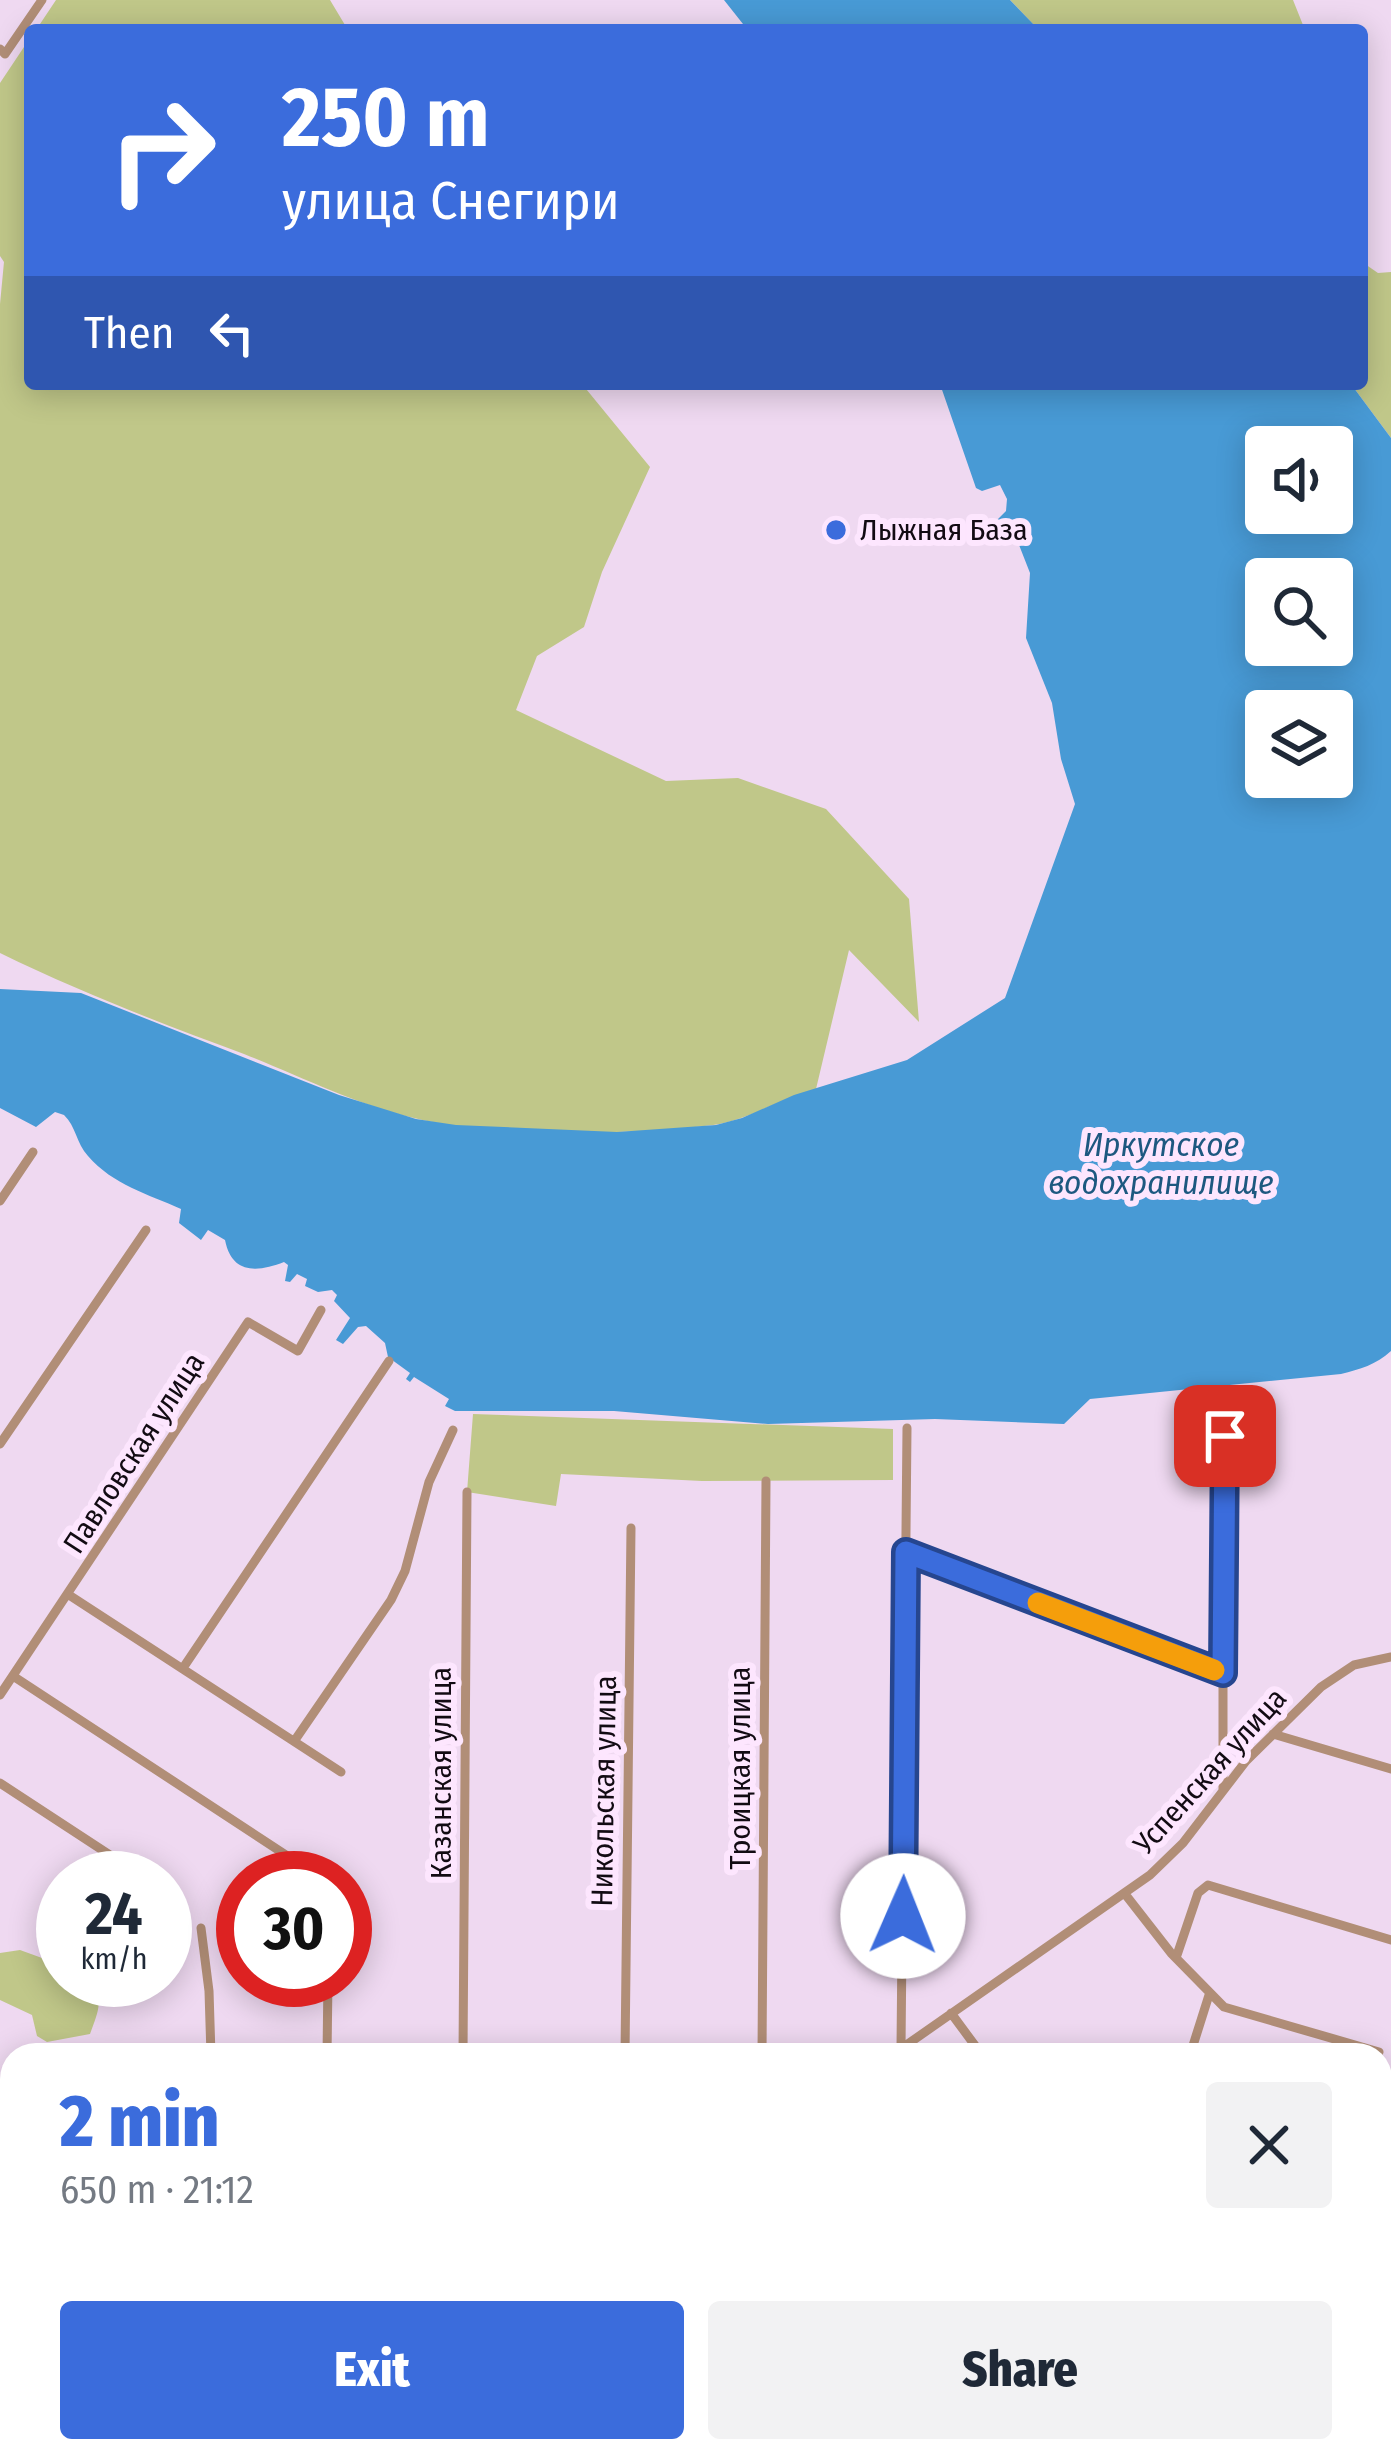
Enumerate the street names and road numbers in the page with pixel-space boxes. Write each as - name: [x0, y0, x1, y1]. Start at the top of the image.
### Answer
- street label: Павловская улица: [56, 1346, 212, 1560]
- street label: Троицкая улица: [722, 1666, 758, 1870]
- street label: Казанская улица: [423, 1667, 459, 1879]
- street label: Никольская улица: [584, 1675, 624, 1907]
- street label: Успенская улица: [1125, 1680, 1294, 1862]

